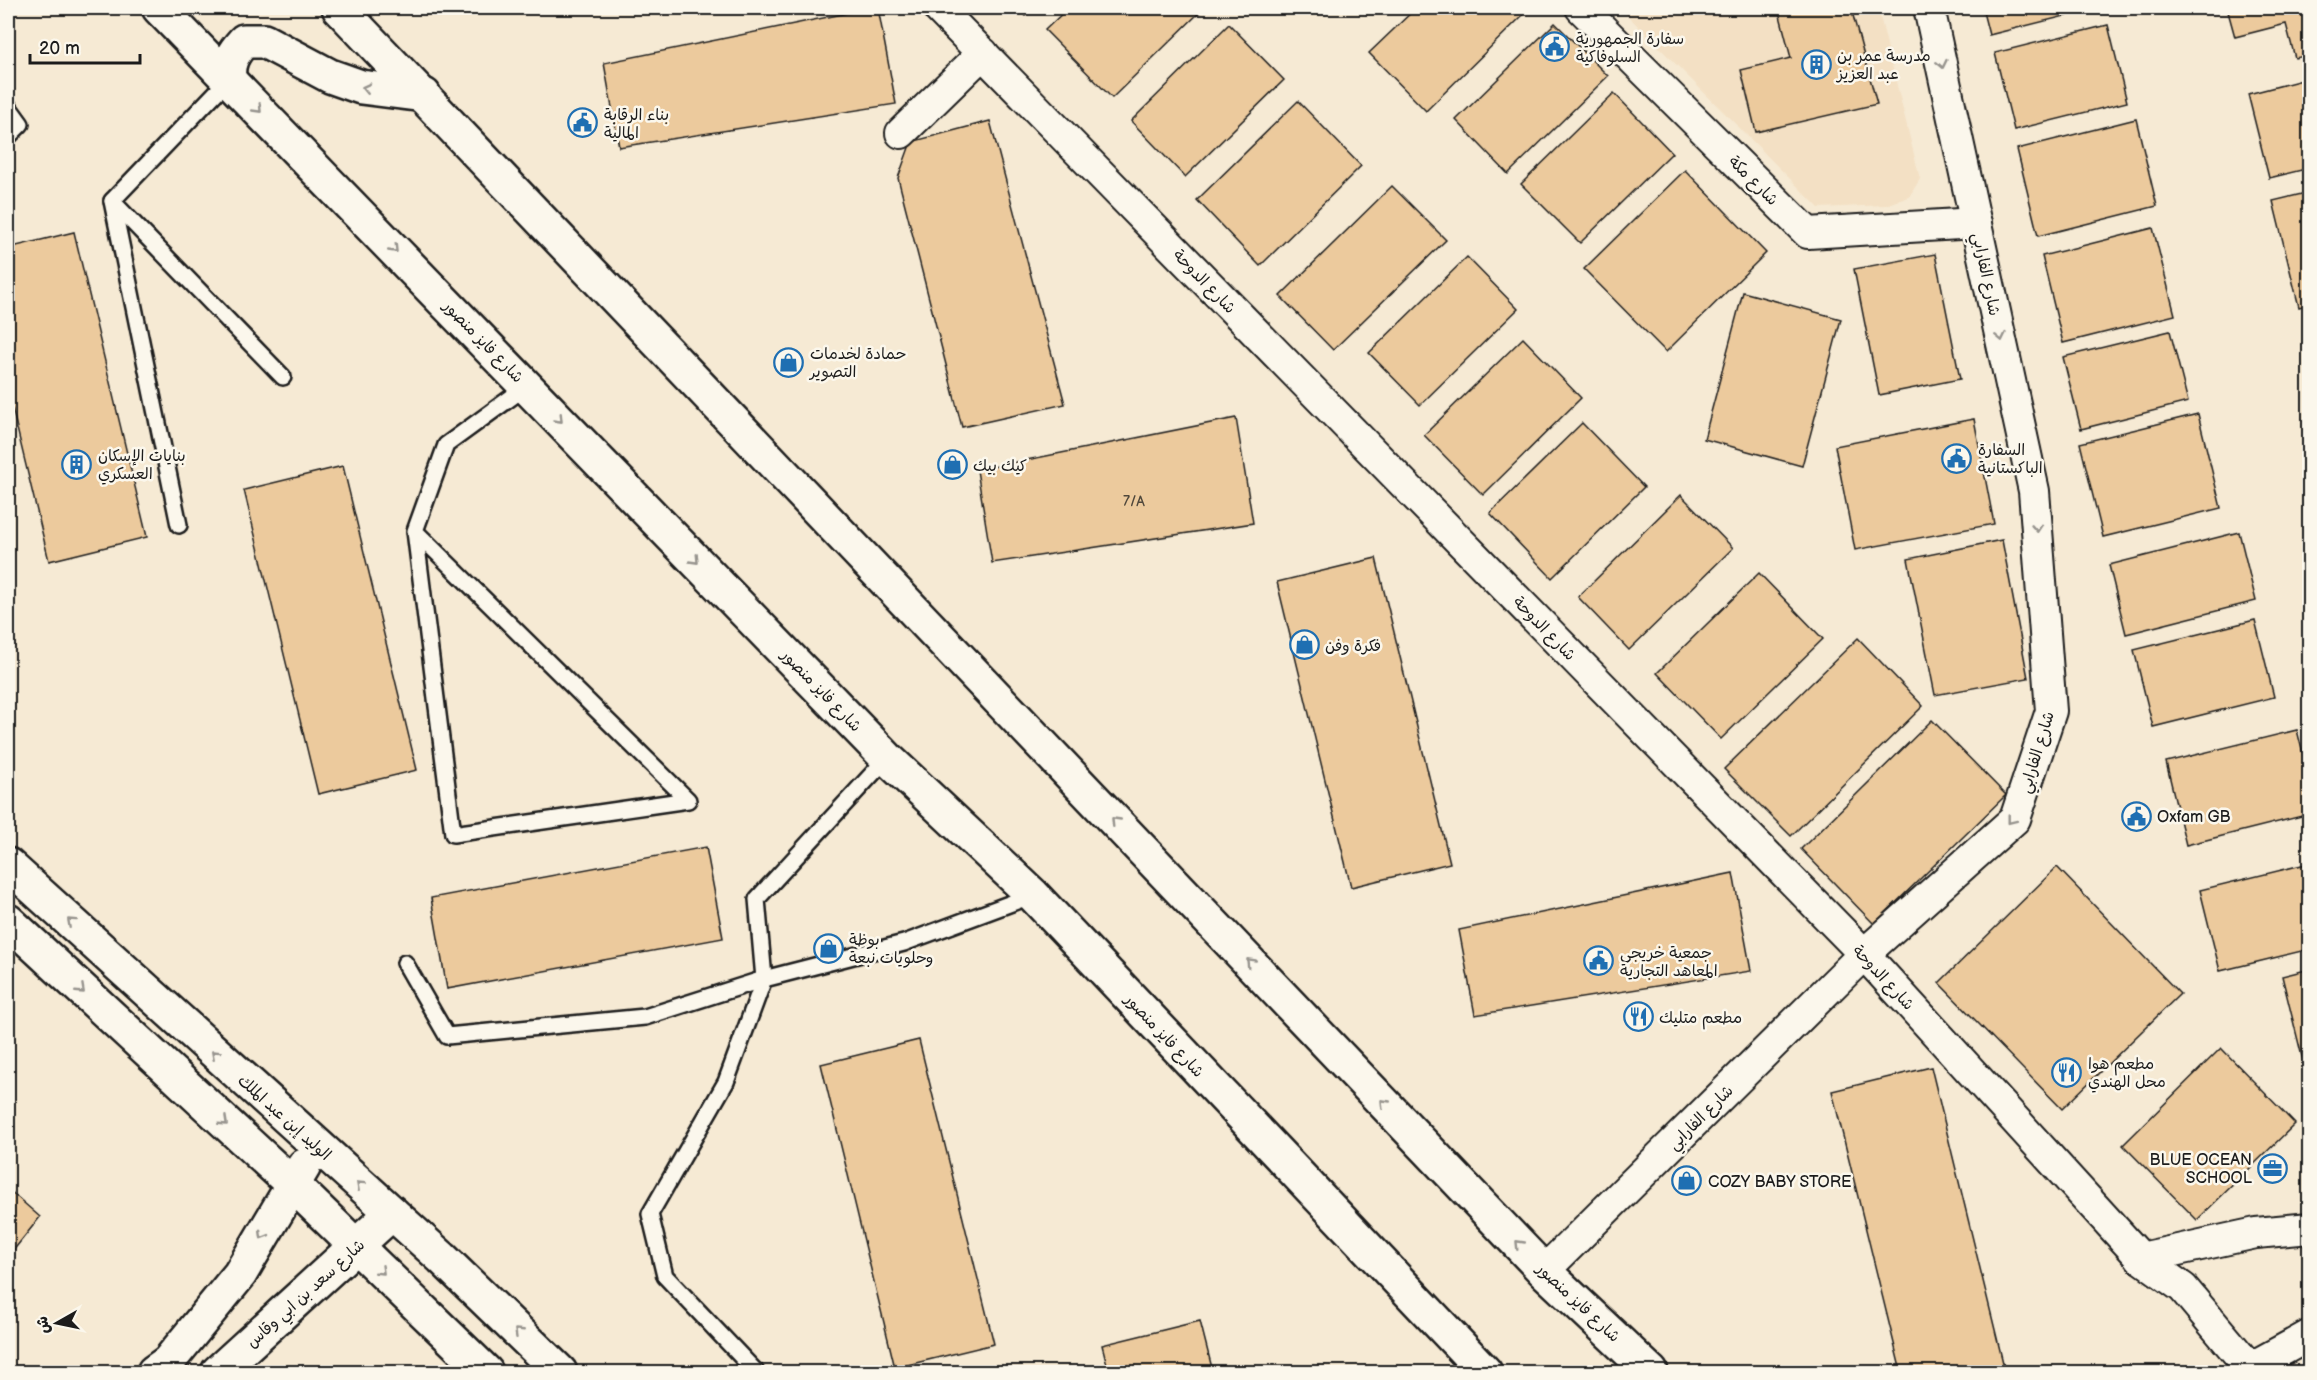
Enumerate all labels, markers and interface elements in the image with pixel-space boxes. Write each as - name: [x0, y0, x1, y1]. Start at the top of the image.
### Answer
- scale bar: [30, 27, 140, 65]
- place label: سفارة الجمهورية السلوفاكية: [1576, 30, 1684, 67]
- public building icon: سفارة الجمهورية السلوفاكية: [1539, 31, 1571, 63]
- text: 20 m: [39, 38, 80, 59]
- place label: مدرسة عمر بن عبد العزيز: [1835, 47, 1931, 84]
- building icon: مدرسة عمر بن عبد العزيز: [1800, 48, 1832, 80]
- one-way arrow: [1935, 59, 1948, 69]
- one-way arrow: [361, 82, 371, 95]
- one-way arrow: [251, 102, 262, 113]
- place label: بناء الرقابة المالية: [604, 106, 669, 143]
- public building icon: بناء الرقابة المالية: [567, 107, 599, 139]
- street label: شارع مكة: [1723, 152, 1782, 211]
- street label: شارع الفارابي: [1964, 231, 2004, 318]
- one-way arrow: [387, 242, 398, 253]
- street label: شارع الدوحة: [1168, 246, 1239, 319]
- street label: شارع فايز منصور: [437, 295, 527, 388]
- one-way arrow: [1994, 332, 2007, 342]
- place label: حمادة لخدمات التصوير: [808, 345, 906, 382]
- shop icon: حمادة لخدمات التصوير: [773, 346, 805, 378]
- one-way arrow: [552, 412, 563, 423]
- place label: السفارة الباكستانية: [1978, 441, 2043, 478]
- public building icon: السفارة الباكستانية: [1941, 442, 1973, 474]
- place label: بنايات الإسكان العسكري: [98, 447, 186, 485]
- building icon: بنايات الإسكان العسكري: [61, 448, 93, 480]
- shop icon: كيك بيك: [936, 449, 968, 481]
- place label: كيك بيك: [973, 457, 1027, 476]
- house number: 7/A: [1123, 493, 1145, 510]
- one-way arrow: [2030, 524, 2043, 533]
- one-way arrow: [688, 553, 699, 563]
- street label: شارع الدوحة: [1508, 593, 1579, 666]
- shop icon: فكرة وفن: [1288, 629, 1320, 661]
- place label: فكرة وفن: [1325, 637, 1381, 656]
- street label: شارع فايز منصور: [775, 644, 865, 737]
- street label: شارع الفارابي: [2016, 709, 2063, 797]
- public building icon: Oxfam GB: [2120, 800, 2152, 832]
- place label: Oxfam GB: [2157, 808, 2231, 827]
- one-way arrow: [2007, 813, 2018, 824]
- one-way arrow: [1111, 817, 1122, 827]
- one-way arrow: [67, 918, 78, 929]
- place label: بوظة وحلويات نبعة: [849, 931, 933, 968]
- shop icon: بوظة وحلويات نبعة: [812, 932, 844, 964]
- street label: شارع الدوحة: [1847, 942, 1918, 1015]
- place label: جمعية خريجي المعاهد التجارية: [1620, 944, 1718, 981]
- public building icon: جمعية خريجي المعاهد التجارية: [1583, 945, 1615, 977]
- one-way arrow: [1246, 958, 1257, 969]
- one-way arrow: [75, 983, 85, 994]
- street label: شارع فايز منصور: [1118, 989, 1207, 1082]
- restaurant icon: مطعم متليك: [1622, 1001, 1654, 1033]
- place label: مطعم متليك: [1659, 1009, 1742, 1030]
- one-way arrow: [211, 1050, 222, 1061]
- place label: مطعم هوا محل الهندي: [2088, 1055, 2166, 1093]
- restaurant icon: مطعم هوا محل الهندي: [2051, 1056, 2083, 1088]
- street label: الوليد إبن عبد الملك: [233, 1071, 335, 1165]
- street label: شارع الفارابي: [1664, 1081, 1740, 1157]
- one-way arrow: [1380, 1100, 1391, 1110]
- one-way arrow: [218, 1115, 228, 1126]
- place label: BLUE OCEAN SCHOOL: [2150, 1151, 2253, 1188]
- office icon: BLUE OCEAN SCHOOL: [2257, 1152, 2289, 1184]
- shop icon: COZY BABY STORE: [1671, 1165, 1703, 1197]
- place label: COZY BABY STORE: [1708, 1173, 1852, 1192]
- one-way arrow: [356, 1181, 367, 1192]
- one-way arrow: [259, 1229, 270, 1239]
- street label: شارع سعد بن ابي وقاس: [243, 1236, 372, 1355]
- one-way arrow: [1515, 1241, 1526, 1252]
- street label: شارع فايز منصور: [1530, 1258, 1624, 1347]
- one-way arrow: [374, 1264, 384, 1275]
- north arrow: [27, 1293, 87, 1353]
- text: ش: [33, 1315, 54, 1335]
- one-way arrow: [514, 1328, 524, 1339]

